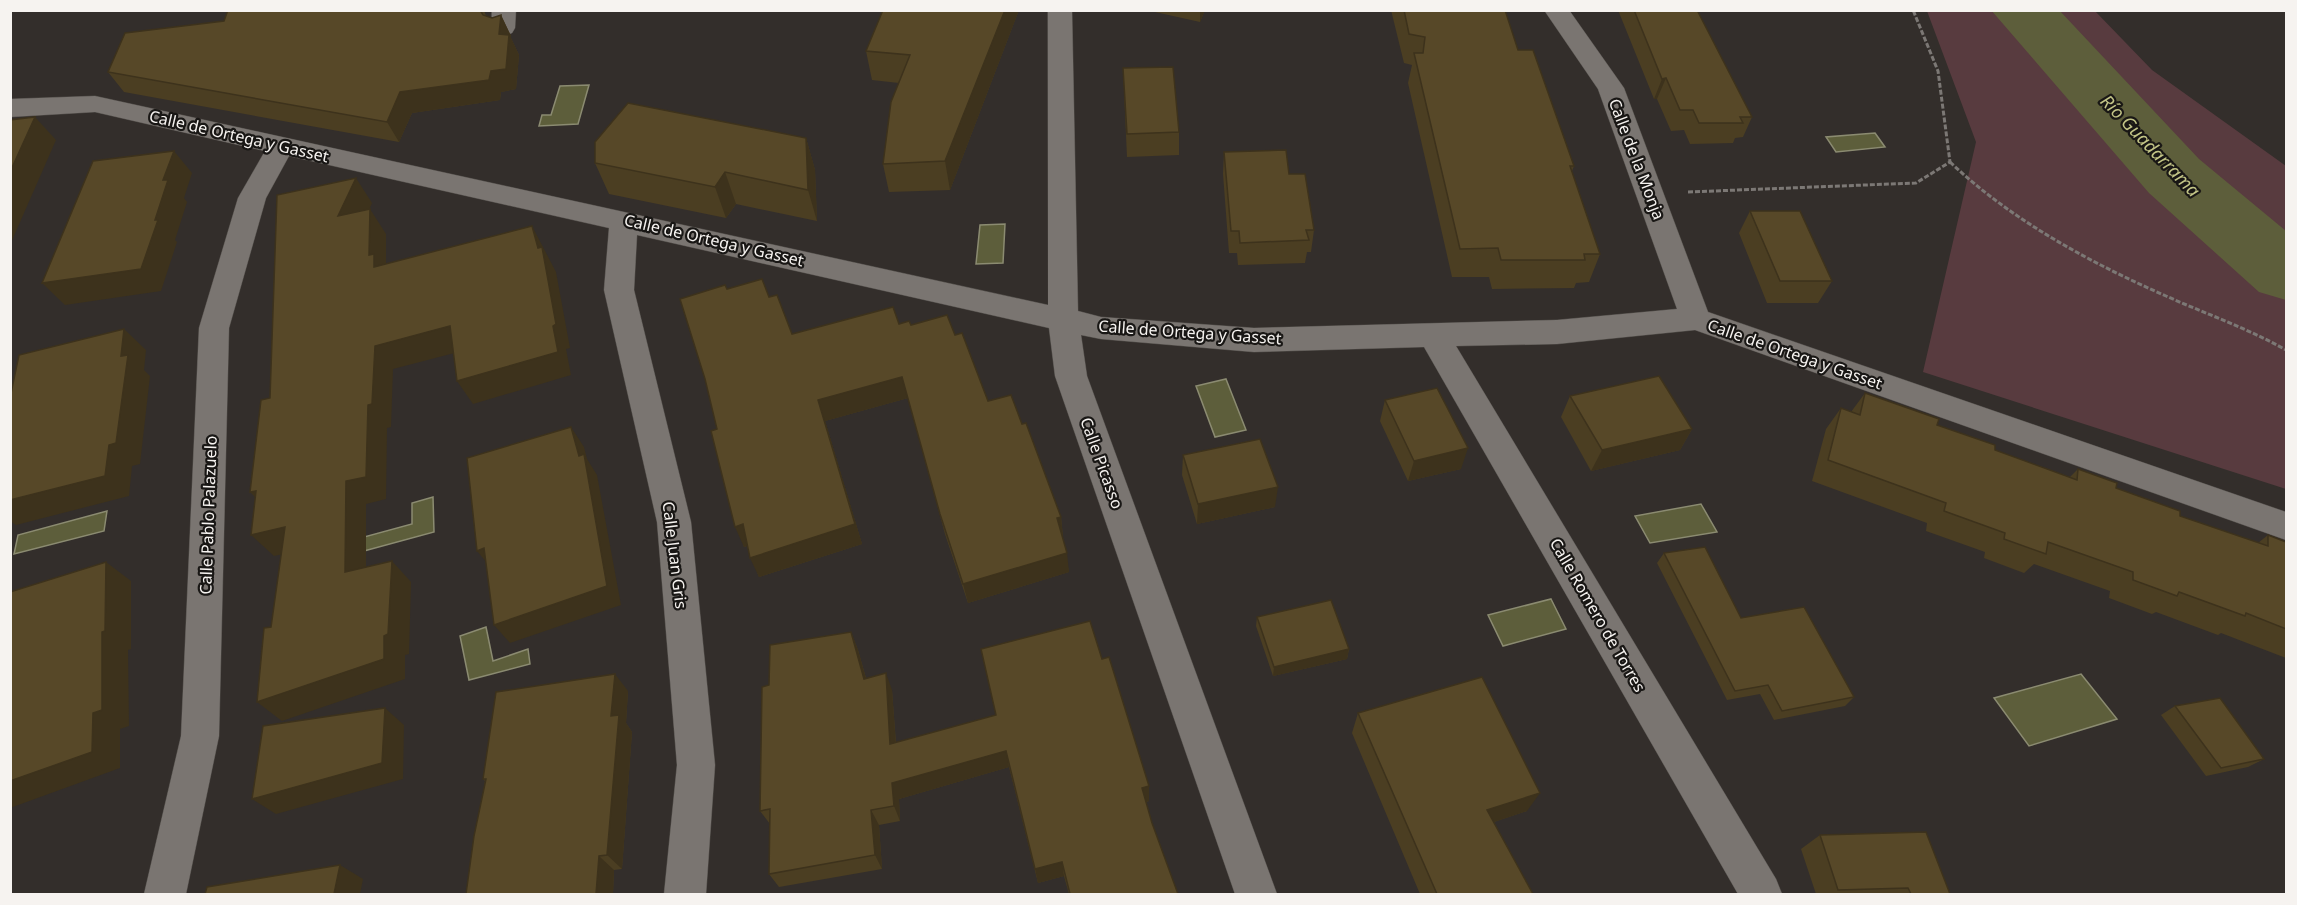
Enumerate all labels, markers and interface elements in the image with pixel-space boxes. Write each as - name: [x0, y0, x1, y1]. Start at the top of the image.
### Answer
- water label: Río Guadarrama: [2096, 89, 2206, 202]
- street label: Calle de la Monja: [1604, 95, 1670, 223]
- street label: Calle de Ortega y Gasset: [147, 105, 331, 167]
- street label: Calle de Ortega y Gasset: [622, 209, 806, 271]
- street label: Calle de Ortega y Gasset: [1705, 314, 1886, 394]
- street label: Calle de Ortega y Gasset: [1098, 315, 1283, 349]
- street label: Calle Picasso: [1075, 414, 1129, 512]
- street label: Calle Pablo Palazuelo: [194, 435, 222, 595]
- street label: Calle Juan Gris: [658, 500, 692, 610]
- street label: Calle Romero de Torres: [1545, 534, 1651, 696]

